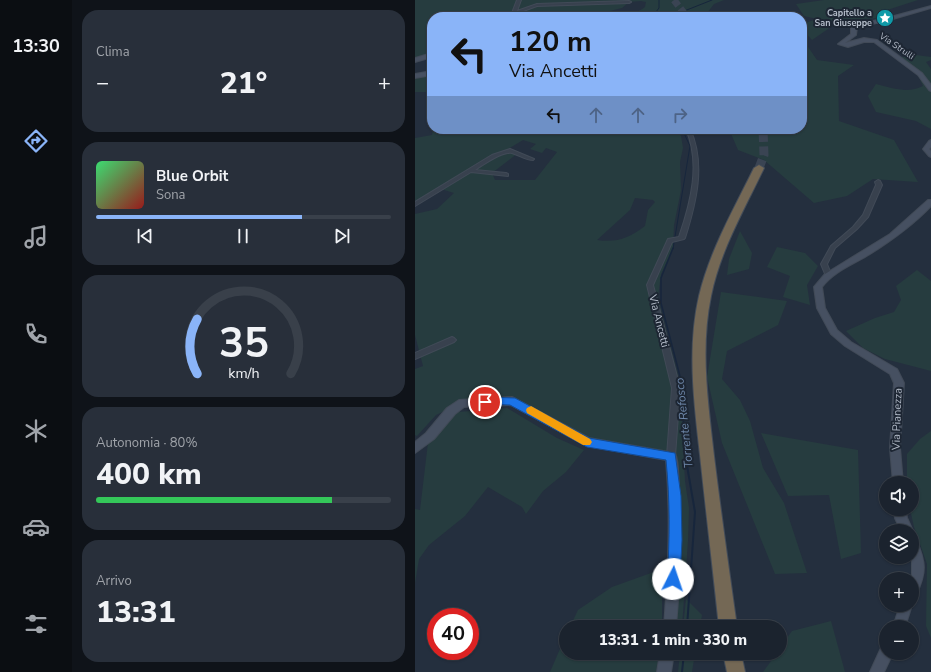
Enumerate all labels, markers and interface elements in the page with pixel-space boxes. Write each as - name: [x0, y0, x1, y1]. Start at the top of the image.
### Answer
- place label: Capitello a San Giuseppe: [815, 7, 872, 29]
- place icon: Capitello a San Giuseppe: [875, 8, 895, 28]
- text: 120 m: [509, 23, 592, 61]
- icon: left: [443, 28, 495, 80]
- street label: Via Strulli: [876, 29, 917, 62]
- text: 13:30: [12, 34, 60, 58]
- text: Clima: [96, 43, 130, 61]
- text: Via Ancetti: [509, 59, 597, 83]
- text: 21°: [220, 63, 267, 104]
- text: −: [96, 68, 109, 98]
- text: +: [378, 68, 391, 98]
- icon: left: [543, 104, 565, 126]
- icon: ahead: [585, 104, 607, 126]
- icon: ahead: [627, 104, 649, 126]
- icon: right: [669, 104, 691, 126]
- icon: directions: [22, 127, 50, 155]
- text: Blue Orbit: [156, 166, 228, 186]
- text: Sona: [156, 186, 186, 204]
- icon: music: [22, 223, 50, 251]
- icon: previous: [134, 225, 156, 247]
- icon: pause: [232, 225, 254, 247]
- icon: next: [331, 225, 353, 247]
- street label: Via Ancetti: [645, 292, 673, 349]
- text: 35: [219, 315, 268, 372]
- icon: phone: [22, 320, 50, 348]
- text: km/h: [228, 364, 259, 383]
- water label: Torrente Refosco: [671, 377, 697, 469]
- pin: [468, 385, 502, 419]
- street label: Via Pianezza: [888, 388, 906, 451]
- icon: arrive: [474, 391, 496, 413]
- icon: climate: [22, 417, 50, 445]
- text: Autonomia · 80%: [96, 434, 197, 452]
- text: 400 km: [96, 454, 202, 495]
- map controls: [879, 476, 919, 660]
- button: sound: [879, 476, 919, 516]
- icon: car: [22, 513, 50, 541]
- button: layers: [879, 524, 919, 564]
- position arrow: [652, 558, 694, 600]
- text: Arrivo: [96, 572, 132, 590]
- button: +: [879, 572, 919, 612]
- text: 13:31: [96, 592, 176, 633]
- speed limit sign: 40: [427, 608, 479, 660]
- icon: filters: [22, 610, 50, 638]
- button: −: [879, 620, 919, 660]
- text: 13:31 · 1 min · 330 m: [599, 630, 747, 650]

